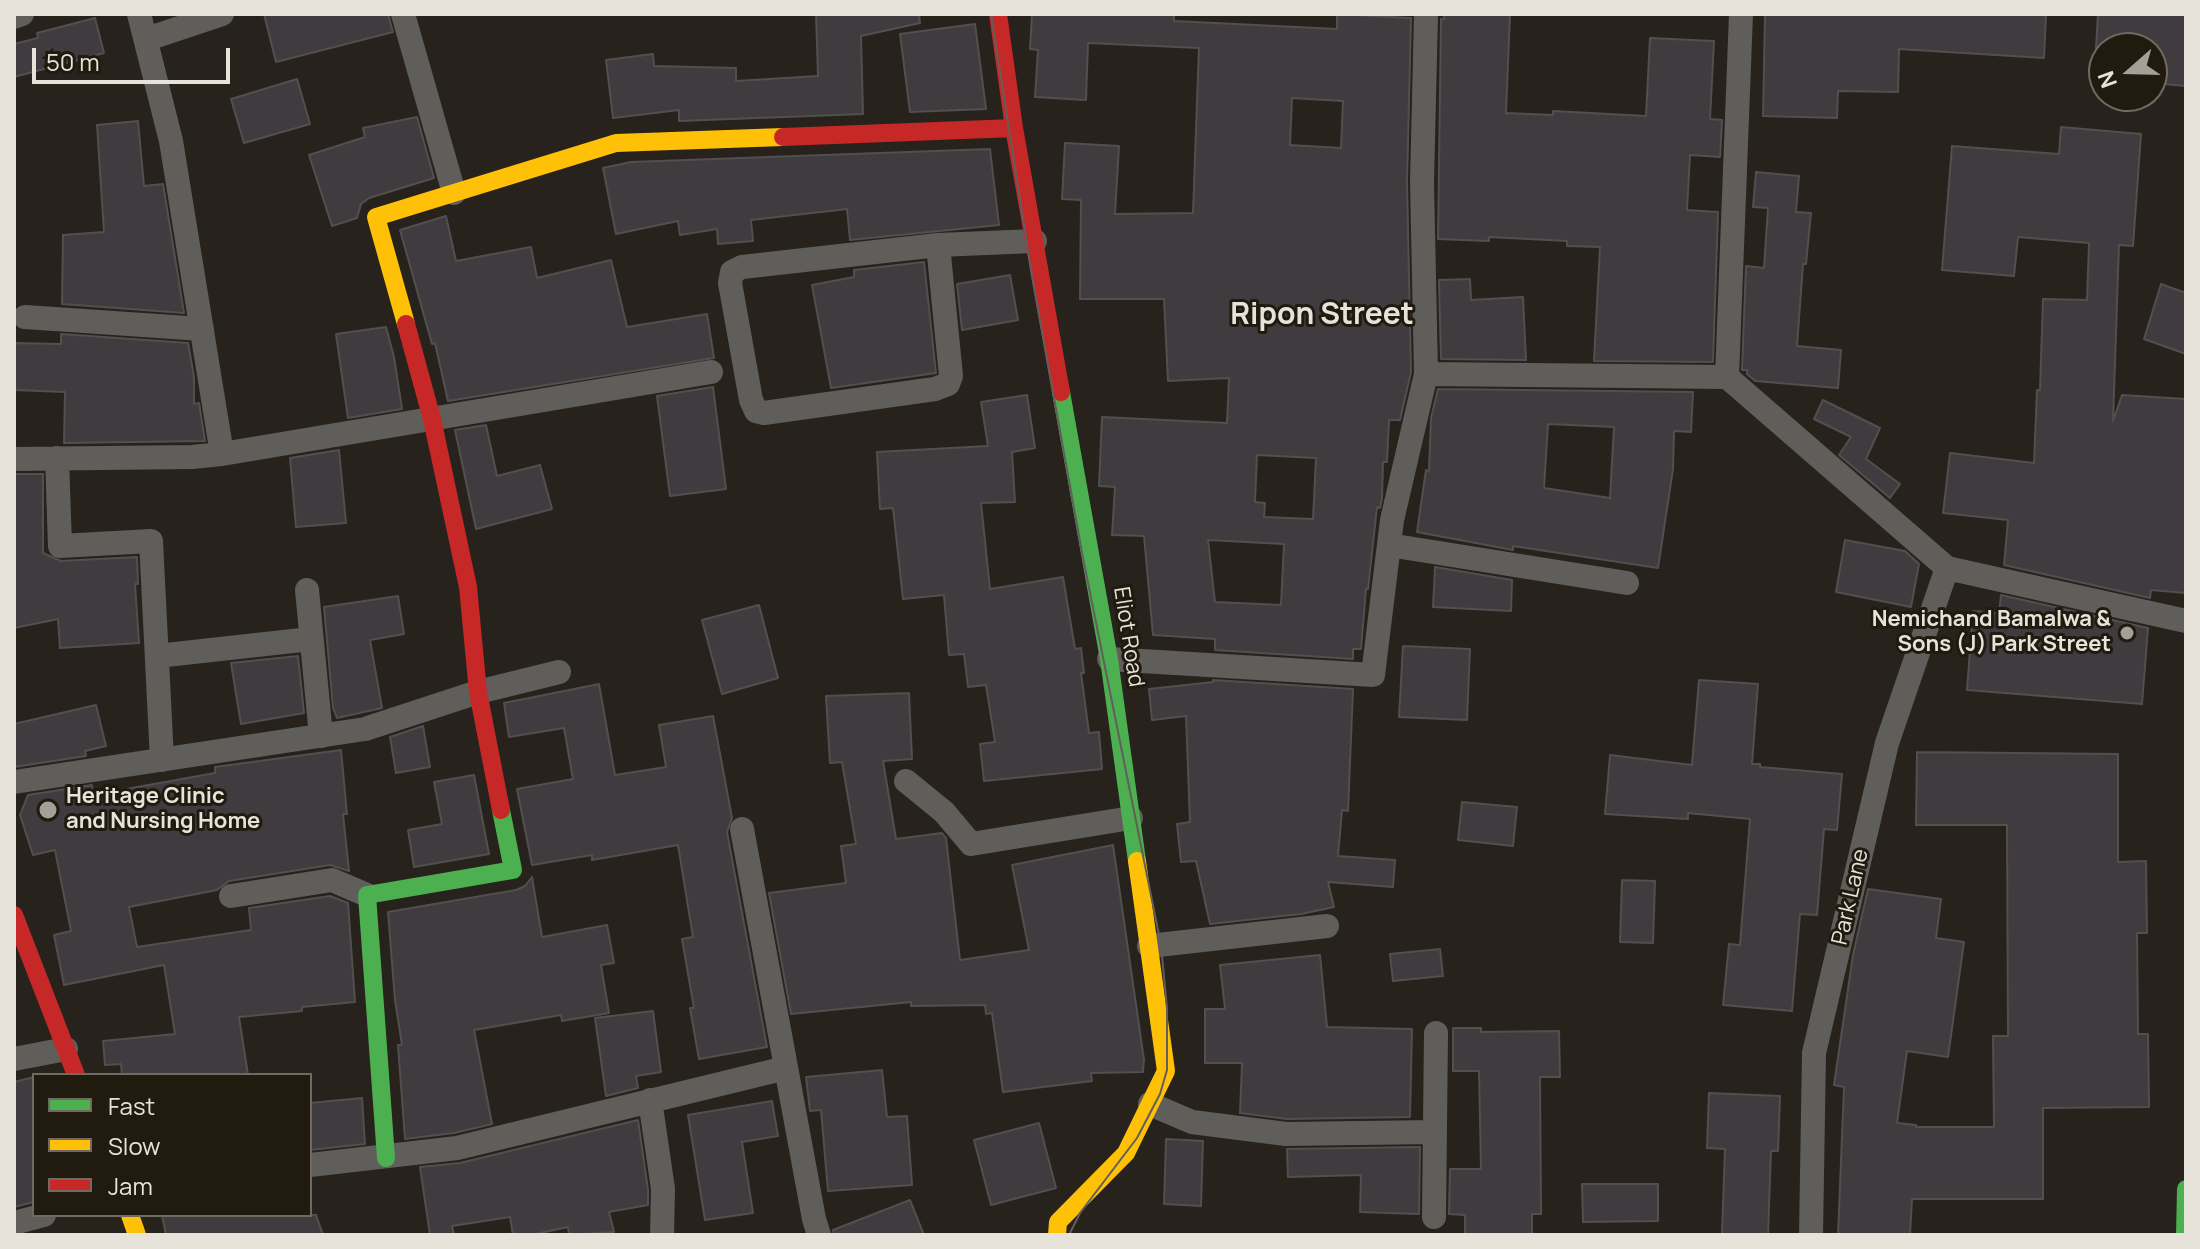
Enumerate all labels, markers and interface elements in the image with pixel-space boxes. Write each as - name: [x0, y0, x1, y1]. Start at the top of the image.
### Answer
- scale bar: [36, 32, 234, 82]
- north arrow: [2088, 32, 2168, 112]
- text: 50 m: [46, 45, 100, 78]
- text: N: [2091, 67, 2124, 92]
- district label: Ripon Street: [1230, 298, 1414, 334]
- street label: Eliot Road: [1107, 585, 1149, 689]
- place label: Nemichand Bamalwa & Sons (J) Park Street: [1872, 607, 2111, 658]
- marker: Nemichand Bamalwa & Sons (J) Park Street: [2118, 624, 2136, 642]
- place label: Heritage Clinic and Nursing Home: [66, 784, 260, 836]
- marker: Heritage Clinic and Nursing Home: [37, 799, 59, 821]
- street label: Park Lane: [1827, 847, 1875, 947]
- legend: [32, 1073, 312, 1217]
- text: Fast: [108, 1089, 155, 1122]
- text: Slow: [108, 1129, 161, 1162]
- text: Jam: [108, 1169, 153, 1202]

